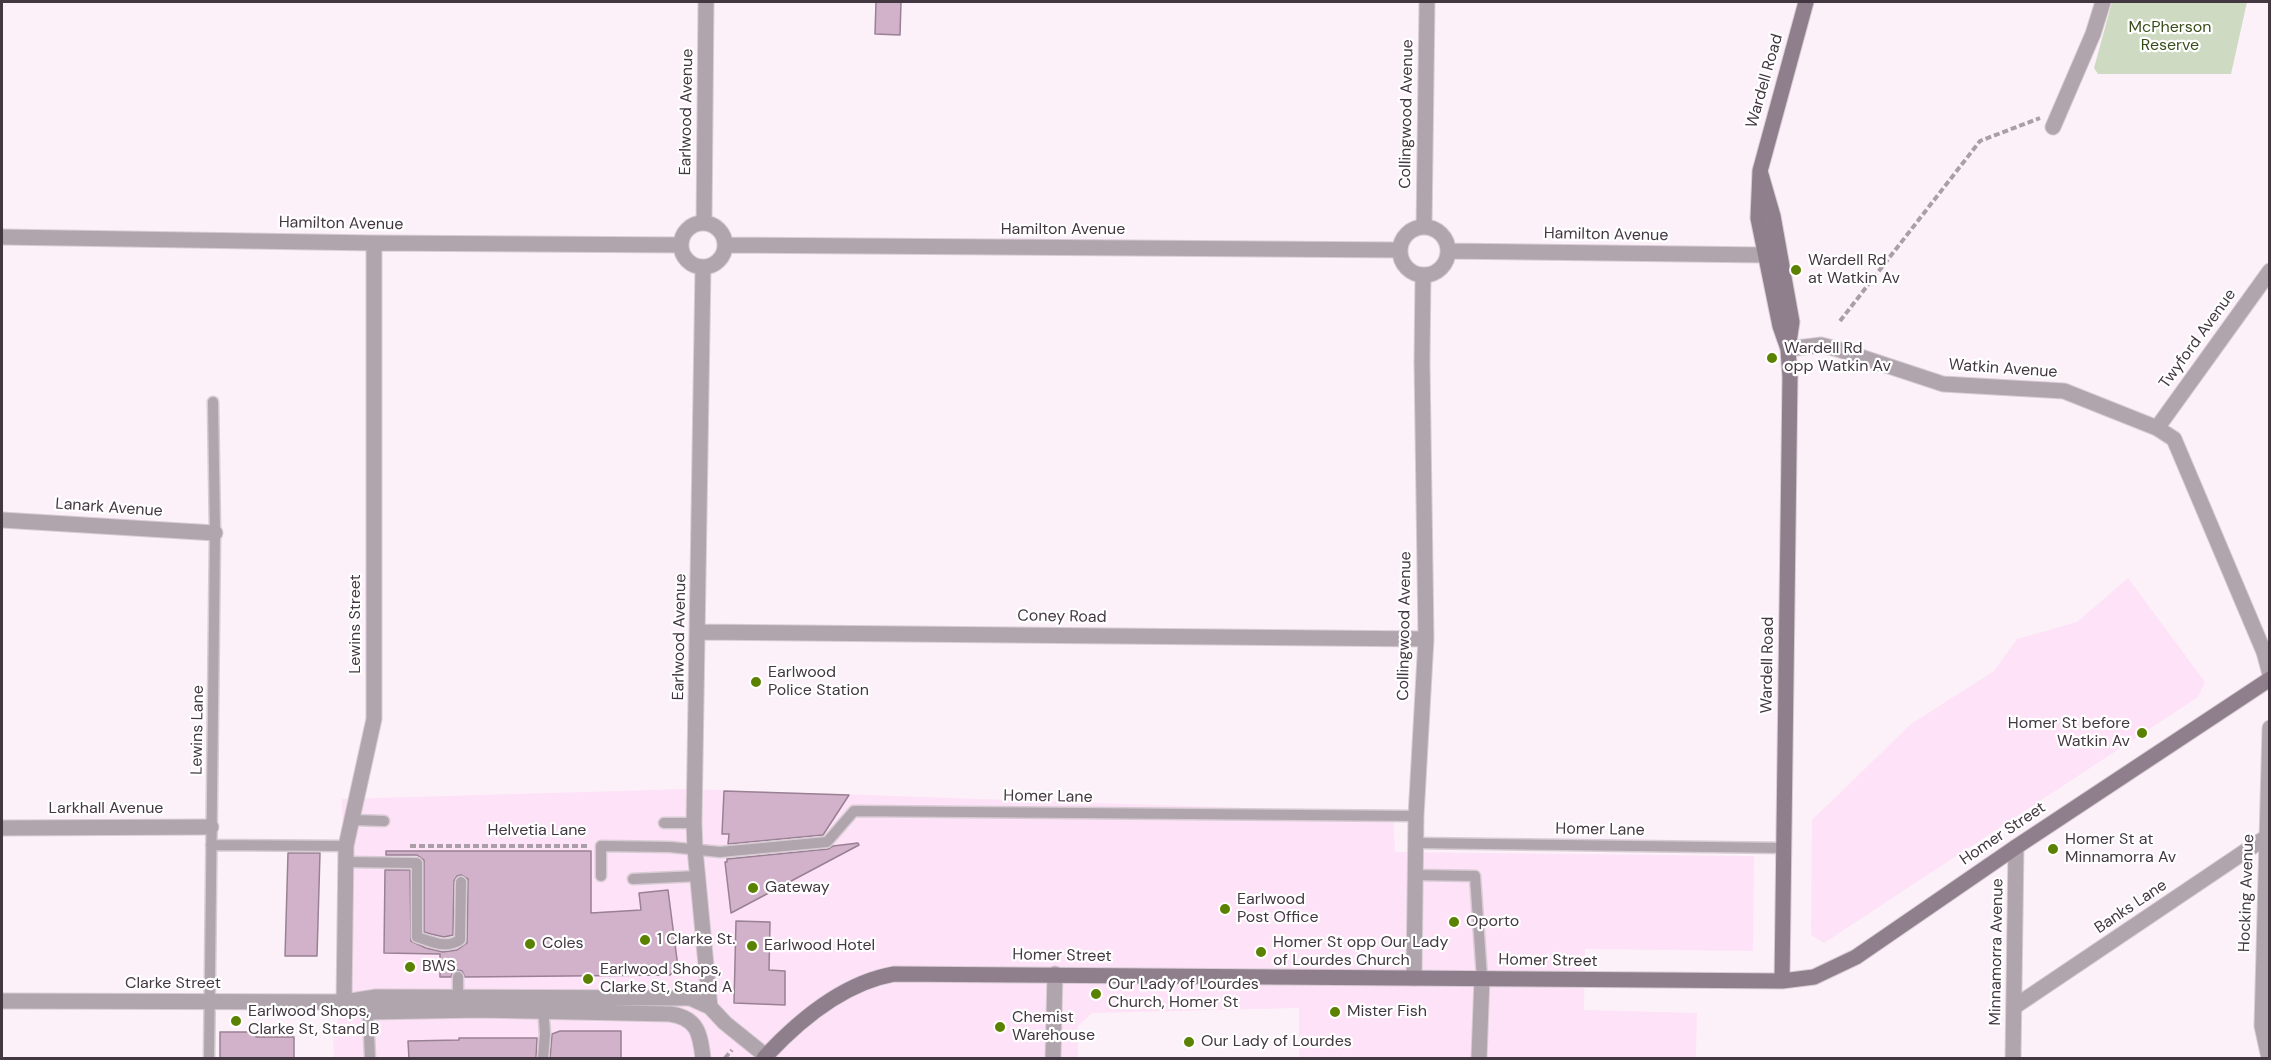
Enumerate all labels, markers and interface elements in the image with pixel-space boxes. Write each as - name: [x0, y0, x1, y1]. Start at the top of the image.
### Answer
- park label: McPherson Reserve: [2129, 18, 2211, 56]
- street label: Wardell Road: [1742, 32, 1788, 130]
- street label: Collingwood Avenue: [1396, 39, 1418, 189]
- street label: Earlwood Avenue: [676, 48, 698, 176]
- street label: Hamilton Avenue: [279, 213, 403, 235]
- street label: Hamilton Avenue: [1001, 220, 1125, 240]
- street label: Hamilton Avenue: [1544, 224, 1668, 246]
- place label: Wardell Rd at Watkin Av: [1808, 251, 1900, 289]
- marker: Wardell Rd at Watkin Av: [1789, 263, 1803, 277]
- street label: Twyford Avenue: [2156, 286, 2240, 392]
- place label: Wardell Rd opp Watkin Av: [1784, 339, 1891, 377]
- marker: Wardell Rd opp Watkin Av: [1765, 351, 1779, 365]
- street label: Watkin Avenue: [1948, 356, 2058, 382]
- street label: Lanark Avenue: [55, 495, 163, 521]
- street label: Collingwood Avenue: [1394, 551, 1416, 701]
- street label: Earlwood Avenue: [669, 573, 691, 701]
- street label: Lewins Street: [346, 574, 366, 674]
- street label: Coney Road: [1017, 607, 1107, 627]
- street label: Wardell Road: [1758, 616, 1778, 714]
- place label: Earlwood Police Station: [768, 663, 869, 701]
- marker: Earlwood Police Station: [749, 675, 763, 689]
- street label: Lewins Lane: [188, 685, 208, 775]
- place label: Homer St before Watkin Av: [2008, 714, 2130, 752]
- marker: Homer St before Watkin Av: [2135, 726, 2149, 740]
- street label: Homer Lane: [1003, 787, 1093, 807]
- street label: Homer Street: [1956, 798, 2050, 870]
- street label: Larkhall Avenue: [49, 799, 163, 819]
- street label: Homer Lane: [1555, 820, 1645, 840]
- street label: Helvetia Lane: [488, 821, 586, 841]
- place label: Homer St at Minnamorra Av: [2065, 830, 2176, 868]
- street label: Hocking Avenue: [2235, 834, 2259, 952]
- marker: Homer St at Minnamorra Av: [2046, 842, 2060, 856]
- street label: Banks Lane: [2091, 876, 2171, 938]
- place label: Gateway: [765, 878, 830, 898]
- street label: Minnamorra Avenue: [1986, 878, 2008, 1026]
- marker: Gateway: [746, 881, 760, 895]
- place label: Earlwood Post Office: [1237, 890, 1319, 928]
- marker: Earlwood Post Office: [1218, 902, 1232, 916]
- place label: Oporto: [1466, 912, 1519, 932]
- marker: Oporto: [1447, 915, 1461, 929]
- place label: 1 Clarke St.: [657, 930, 735, 950]
- marker: 1 Clarke St.: [638, 933, 652, 947]
- place label: Homer St opp Our Lady of Lourdes Church: [1273, 933, 1448, 971]
- place label: Coles: [542, 934, 584, 954]
- place label: Earlwood Hotel: [764, 936, 875, 956]
- marker: Coles: [523, 937, 537, 951]
- marker: Earlwood Hotel: [745, 939, 759, 953]
- marker: Homer St opp Our Lady of Lourdes Church: [1254, 945, 1268, 959]
- street label: Homer Street: [1012, 946, 1112, 966]
- street label: Homer Street: [1498, 951, 1598, 971]
- place label: BWS: [422, 957, 456, 977]
- marker: BWS: [403, 960, 417, 974]
- place label: Earlwood Shops, Clarke St, Stand A: [600, 960, 732, 998]
- marker: Earlwood Shops, Clarke St, Stand A: [581, 972, 595, 986]
- street label: Clarke Street: [125, 974, 221, 994]
- place label: Our Lady of Lourdes Church, Homer St: [1108, 975, 1259, 1013]
- marker: Our Lady of Lourdes Church, Homer St: [1089, 987, 1103, 1001]
- place label: Earlwood Shops, Clarke St, Stand B: [248, 1002, 379, 1040]
- place label: Mister Fish: [1347, 1002, 1427, 1022]
- marker: Mister Fish: [1328, 1005, 1342, 1019]
- place label: Chemist Warehouse: [1012, 1008, 1095, 1046]
- marker: Earlwood Shops, Clarke St, Stand B: [229, 1014, 243, 1028]
- marker: Chemist Warehouse: [993, 1020, 1007, 1034]
- place label: Our Lady of Lourdes: [1201, 1032, 1352, 1052]
- marker: Our Lady of Lourdes: [1182, 1035, 1196, 1049]

